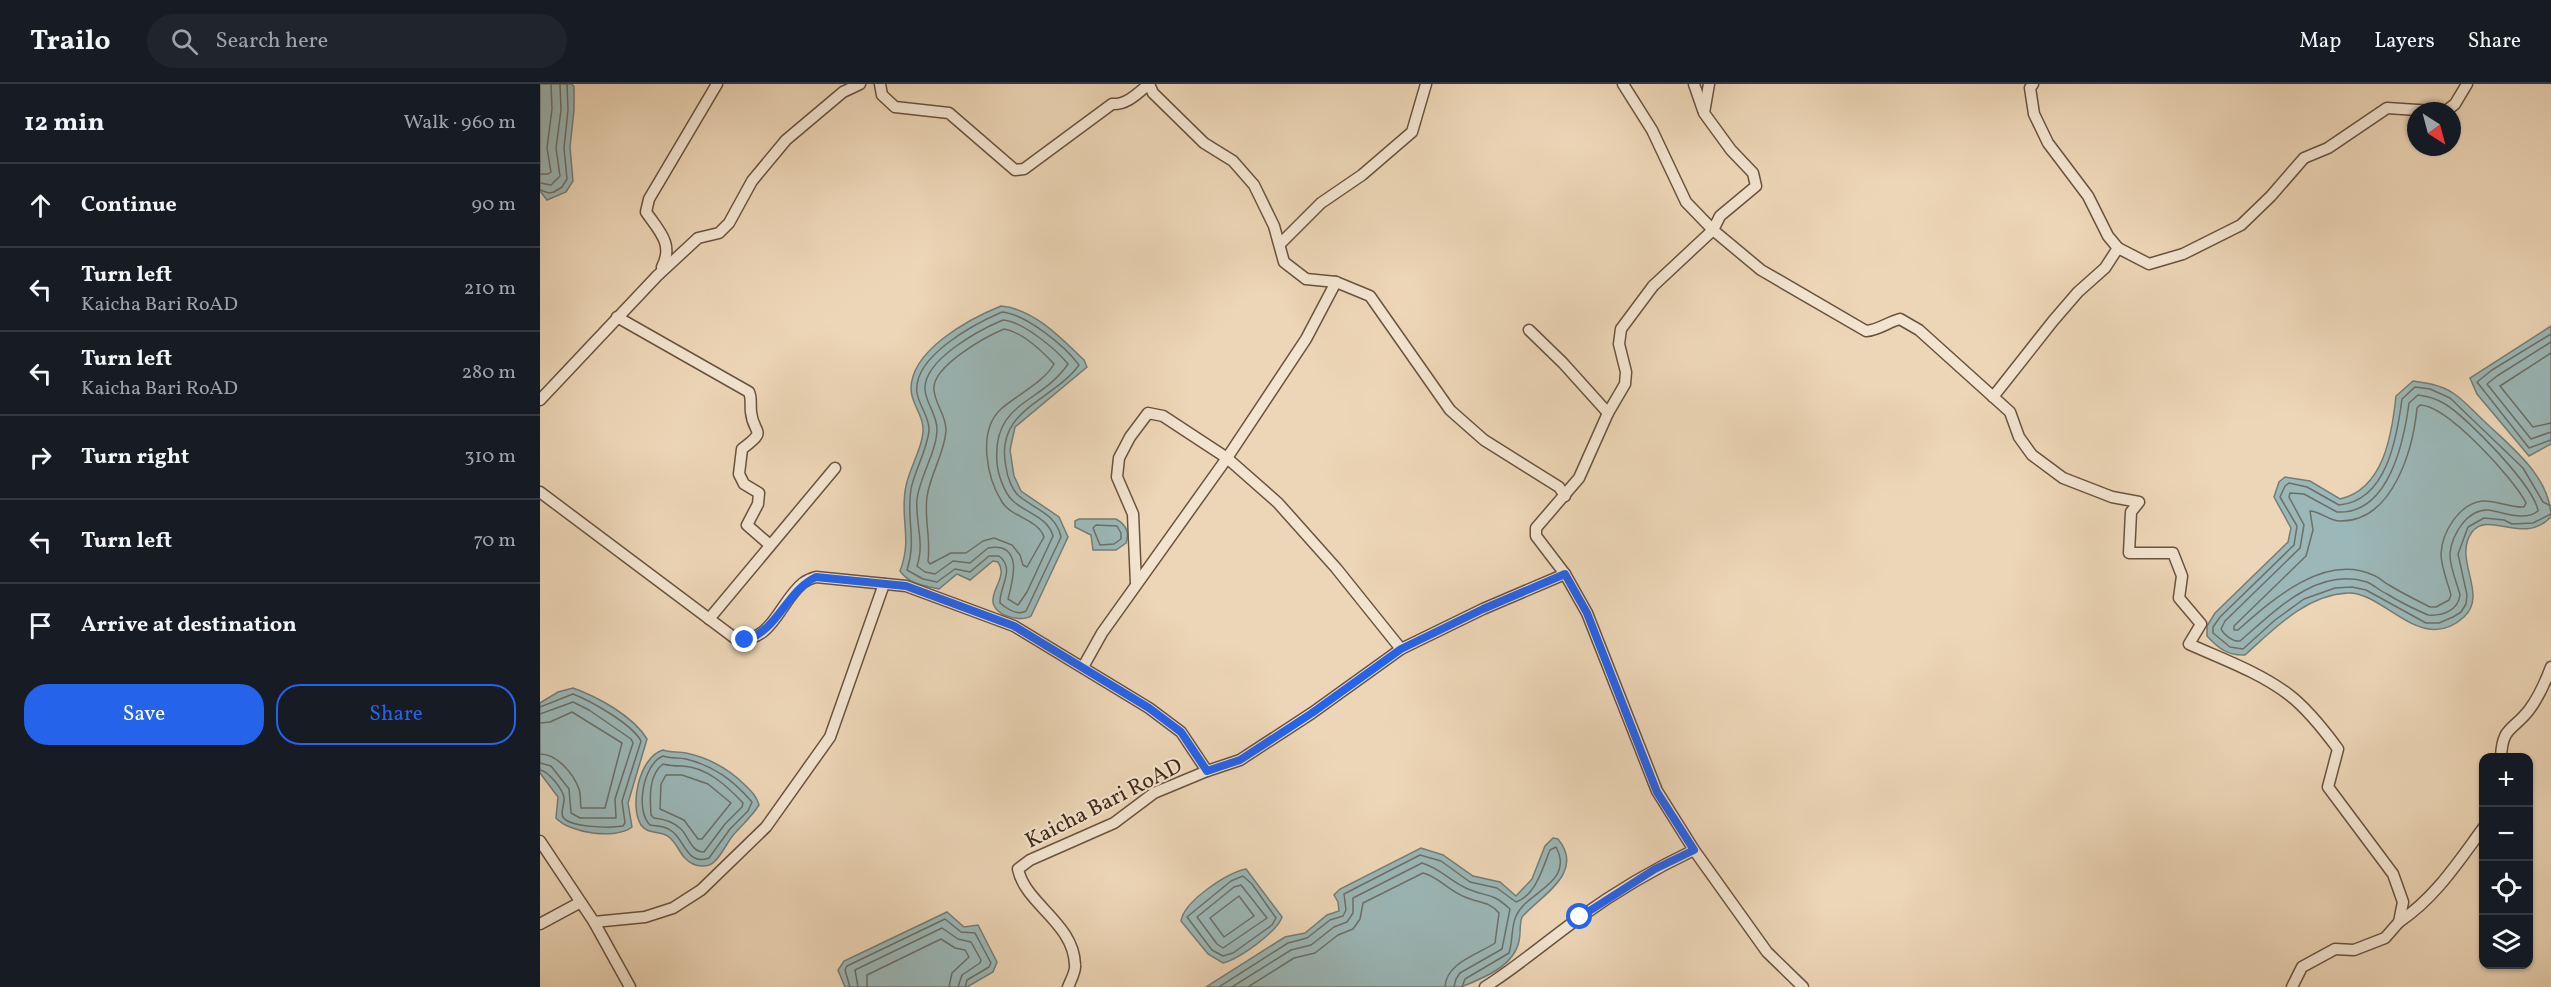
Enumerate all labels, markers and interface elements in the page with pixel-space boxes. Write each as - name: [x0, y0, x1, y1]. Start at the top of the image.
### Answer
- search box: [147, 14, 567, 68]
- text: Trailo: [30, 22, 111, 61]
- icon: search: [168, 25, 201, 58]
- text: Search here: [216, 26, 328, 57]
- text: Map: [2299, 27, 2341, 56]
- text: Layers: [2374, 27, 2435, 56]
- text: Share: [2468, 27, 2521, 56]
- north arrow: [2407, 102, 2461, 156]
- text: 12 min: [24, 105, 105, 141]
- text: Walk · 960 m: [404, 109, 516, 137]
- icon: ahead: [24, 189, 57, 222]
- text: Continue: [81, 190, 177, 221]
- text: 90 m: [472, 191, 516, 219]
- text: Turn left: [81, 260, 172, 291]
- icon: left: [24, 273, 57, 306]
- text: 210 m: [464, 275, 516, 303]
- text: Kaicha Bari RoAD: [81, 291, 238, 319]
- text: Turn left: [81, 344, 172, 375]
- icon: left: [24, 357, 57, 390]
- text: 280 m: [461, 359, 516, 387]
- text: Kaicha Bari RoAD: [81, 375, 238, 403]
- icon: right: [24, 441, 57, 474]
- text: Turn right: [81, 442, 189, 473]
- text: 310 m: [464, 443, 516, 471]
- icon: left: [24, 525, 57, 558]
- text: Turn left: [81, 526, 172, 557]
- text: 70 m: [473, 527, 516, 555]
- icon: arrive: [24, 609, 57, 642]
- text: Arrive at destination: [81, 610, 297, 641]
- route end: [731, 626, 757, 652]
- button: Save: [24, 684, 264, 745]
- button: Share: [276, 684, 516, 745]
- street label: Kaicha Bari RoAD: [1020, 751, 1188, 857]
- map controls: [2479, 753, 2533, 969]
- button: +: [2479, 753, 2533, 807]
- button: −: [2479, 807, 2533, 861]
- button: locate: [2479, 861, 2533, 915]
- route start: [1566, 903, 1592, 929]
- button: layers: [2479, 915, 2533, 969]

